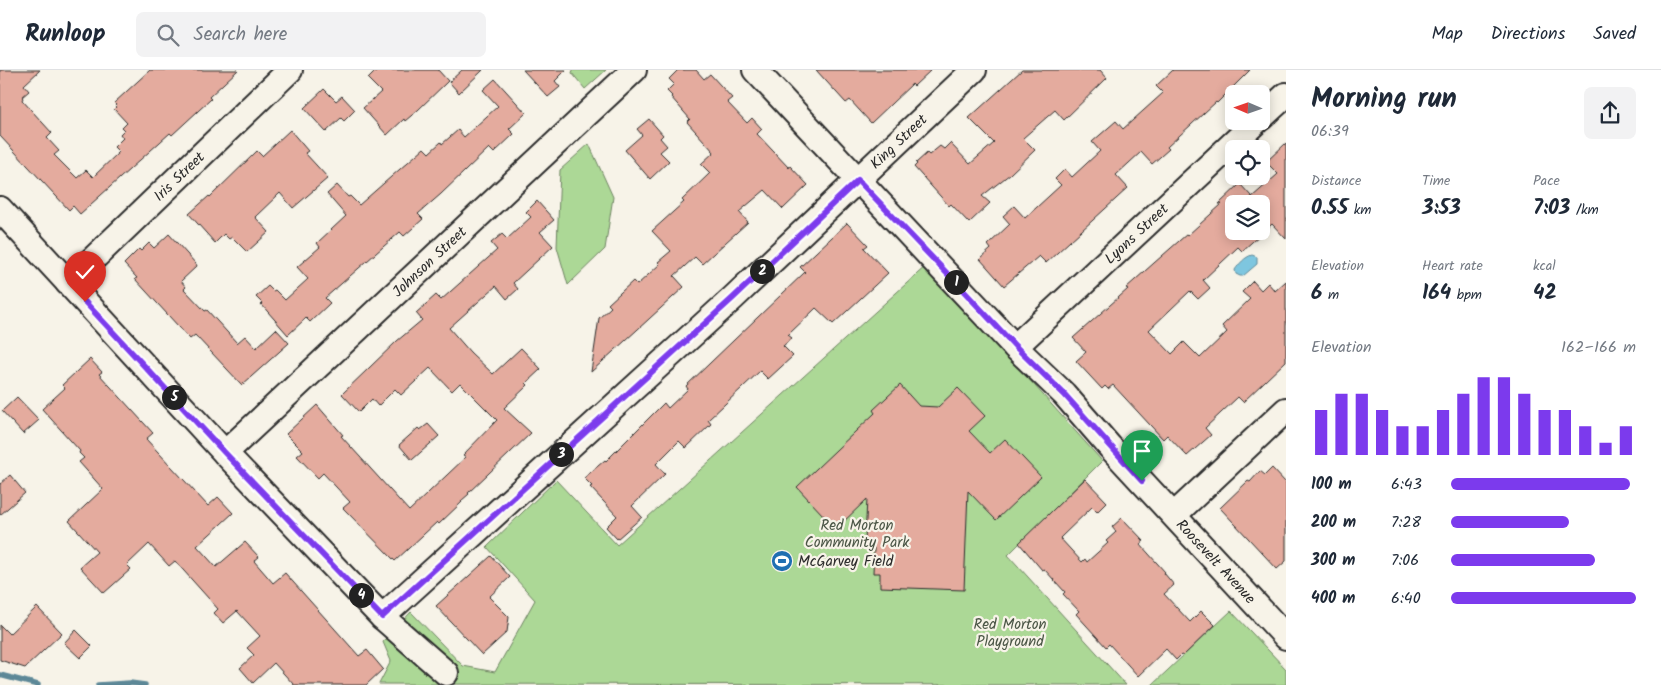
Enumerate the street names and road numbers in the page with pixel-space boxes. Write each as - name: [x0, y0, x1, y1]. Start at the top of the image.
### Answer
- street label: King Street: [865, 109, 934, 176]
- street label: Iris Street: [149, 146, 211, 208]
- street label: Lyons Street: [1099, 198, 1175, 271]
- street label: Johnson Street: [387, 221, 473, 304]
- street label: Roosevelt Avenue: [1170, 514, 1261, 610]

